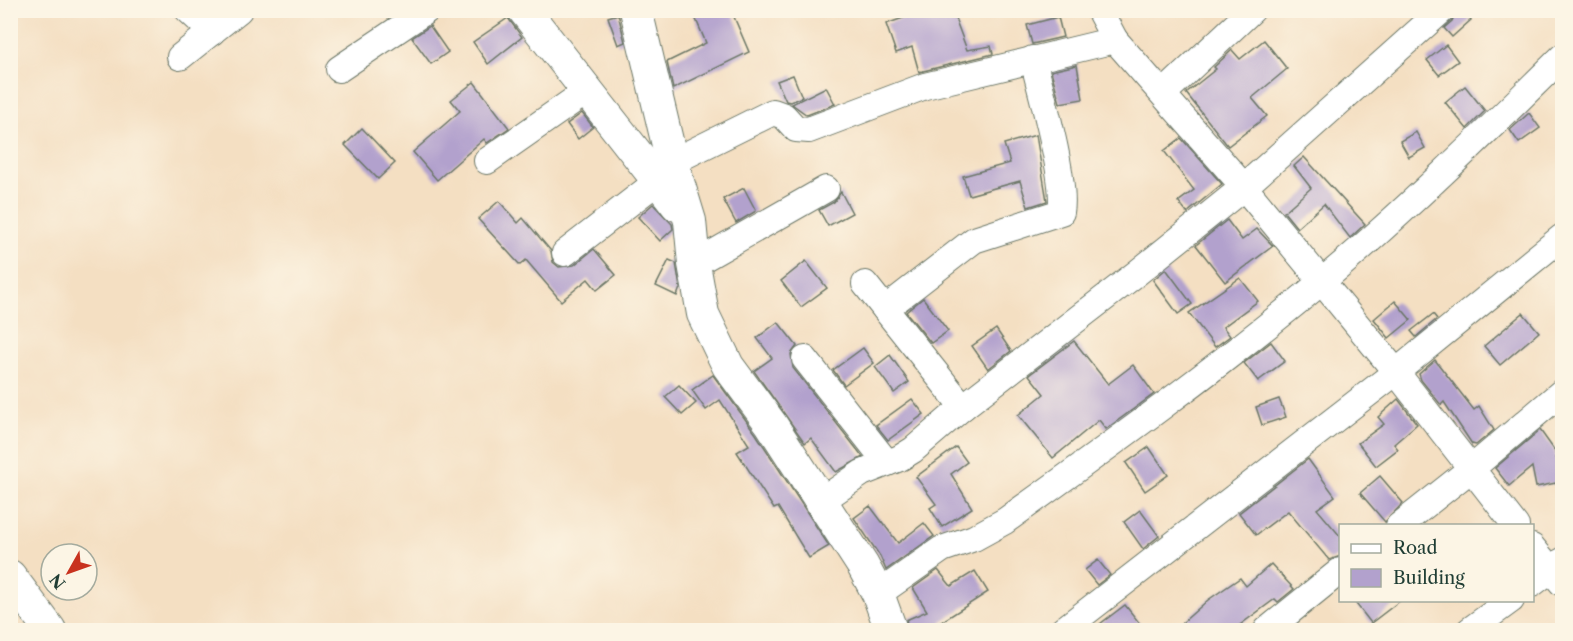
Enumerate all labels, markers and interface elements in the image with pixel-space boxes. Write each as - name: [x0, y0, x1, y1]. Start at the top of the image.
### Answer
- legend: [1339, 524, 1534, 602]
- text: Road: [1393, 537, 1438, 559]
- north arrow: [39, 542, 99, 602]
- text: Building: [1393, 567, 1465, 589]
- text: N: [45, 570, 70, 593]

